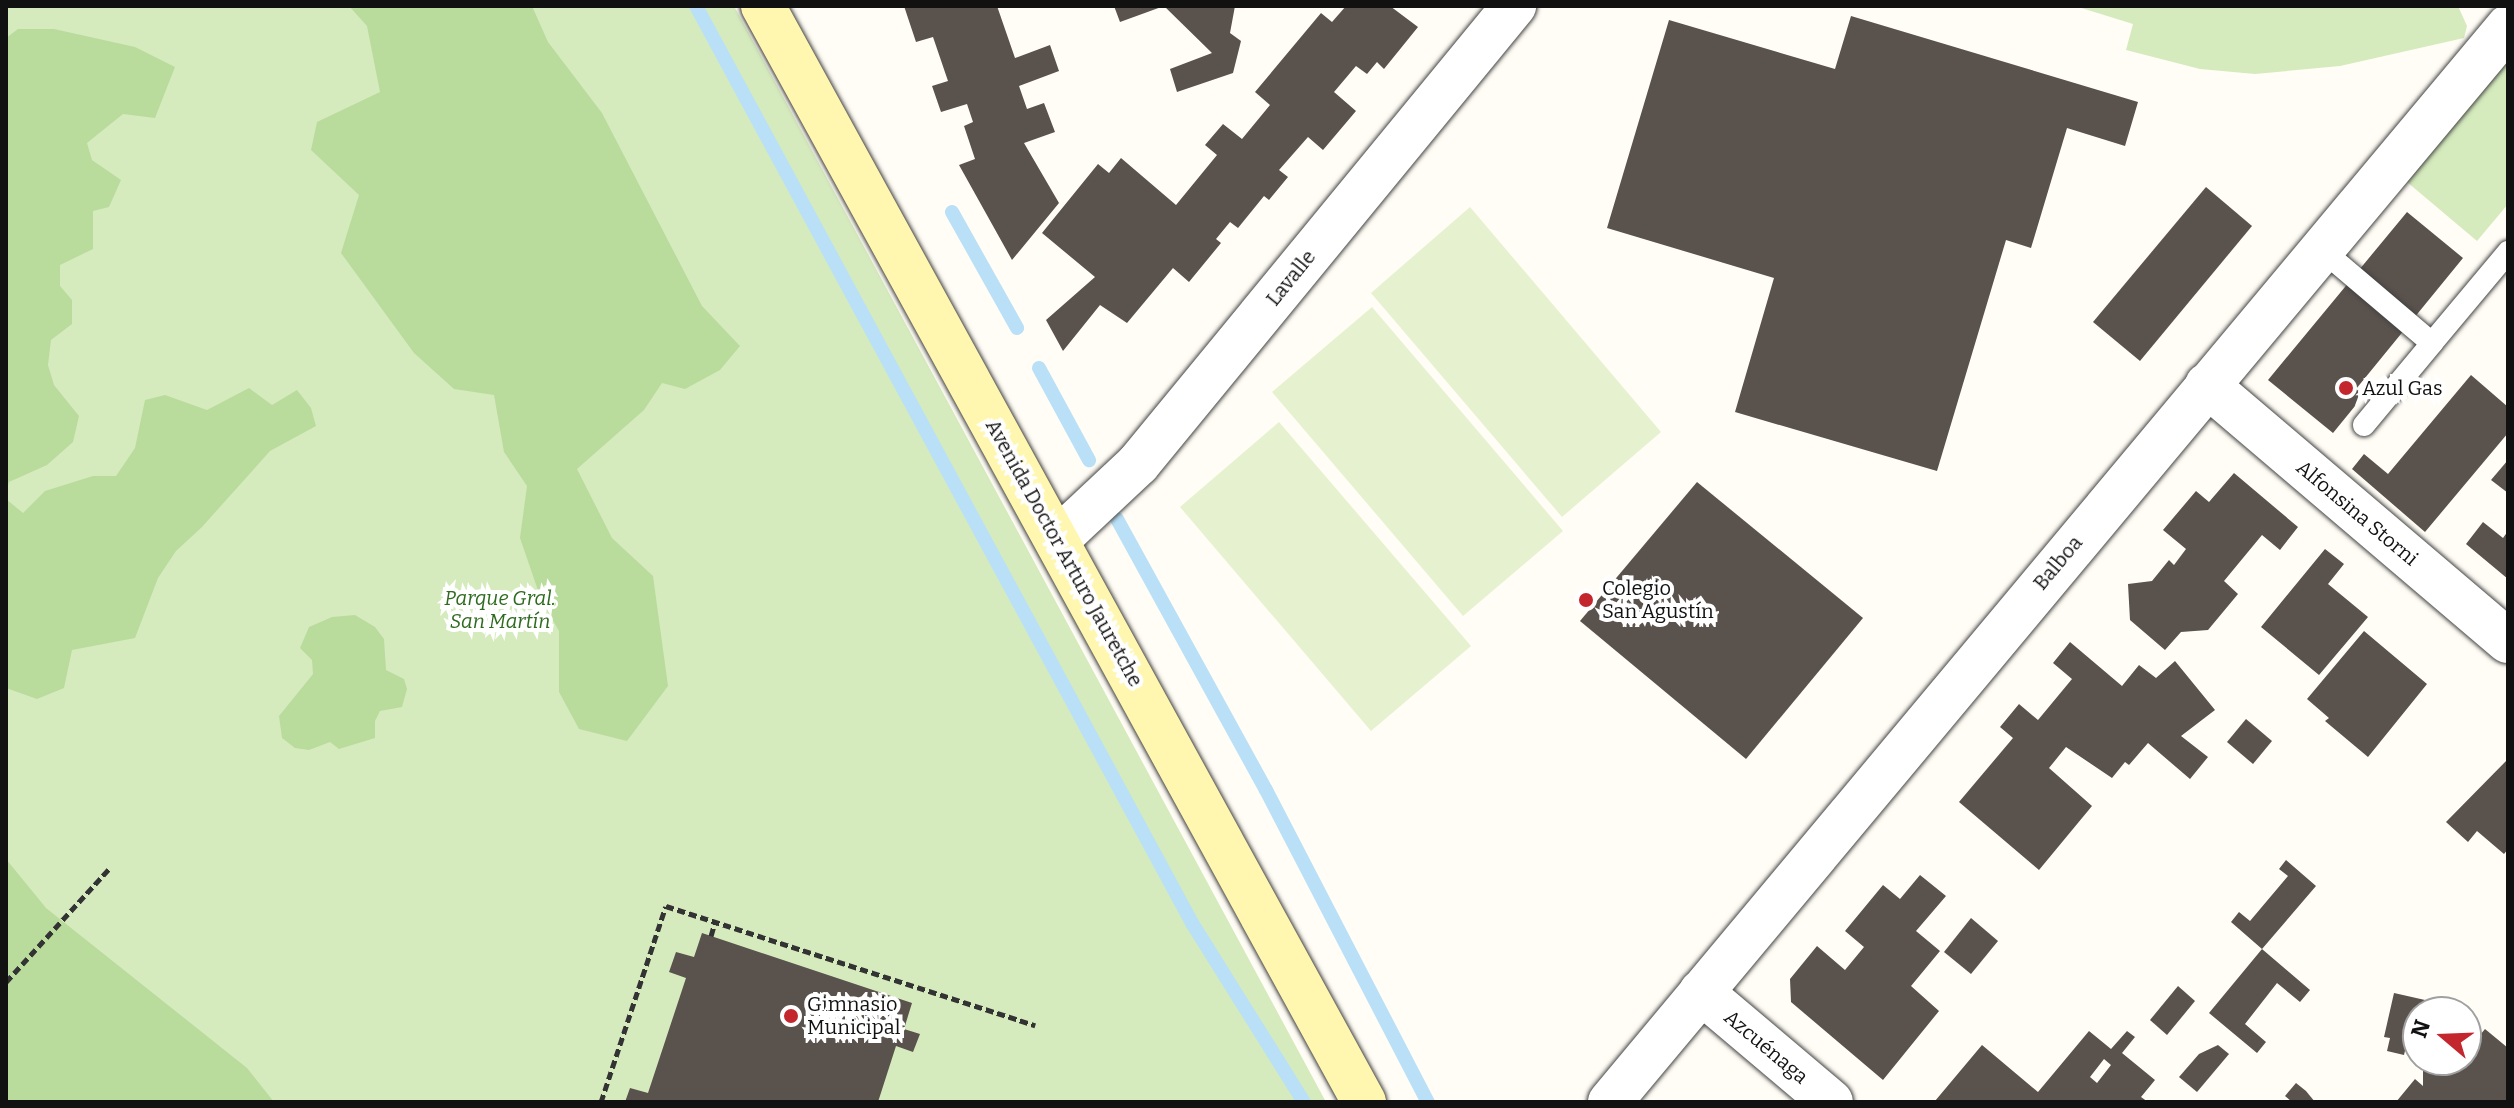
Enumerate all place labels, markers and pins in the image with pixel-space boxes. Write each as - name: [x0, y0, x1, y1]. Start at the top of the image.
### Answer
- place label: Azul Gas: [2362, 376, 2442, 400]
- marker: Azul Gas: [2337, 379, 2355, 397]
- place label: Colegio San Agustín: [1602, 576, 1714, 623]
- marker: Colegio San Agustín: [1577, 591, 1595, 609]
- place label: Gimnasio Municipal: [807, 992, 900, 1039]
- marker: Gimnasio Municipal: [782, 1007, 800, 1025]

